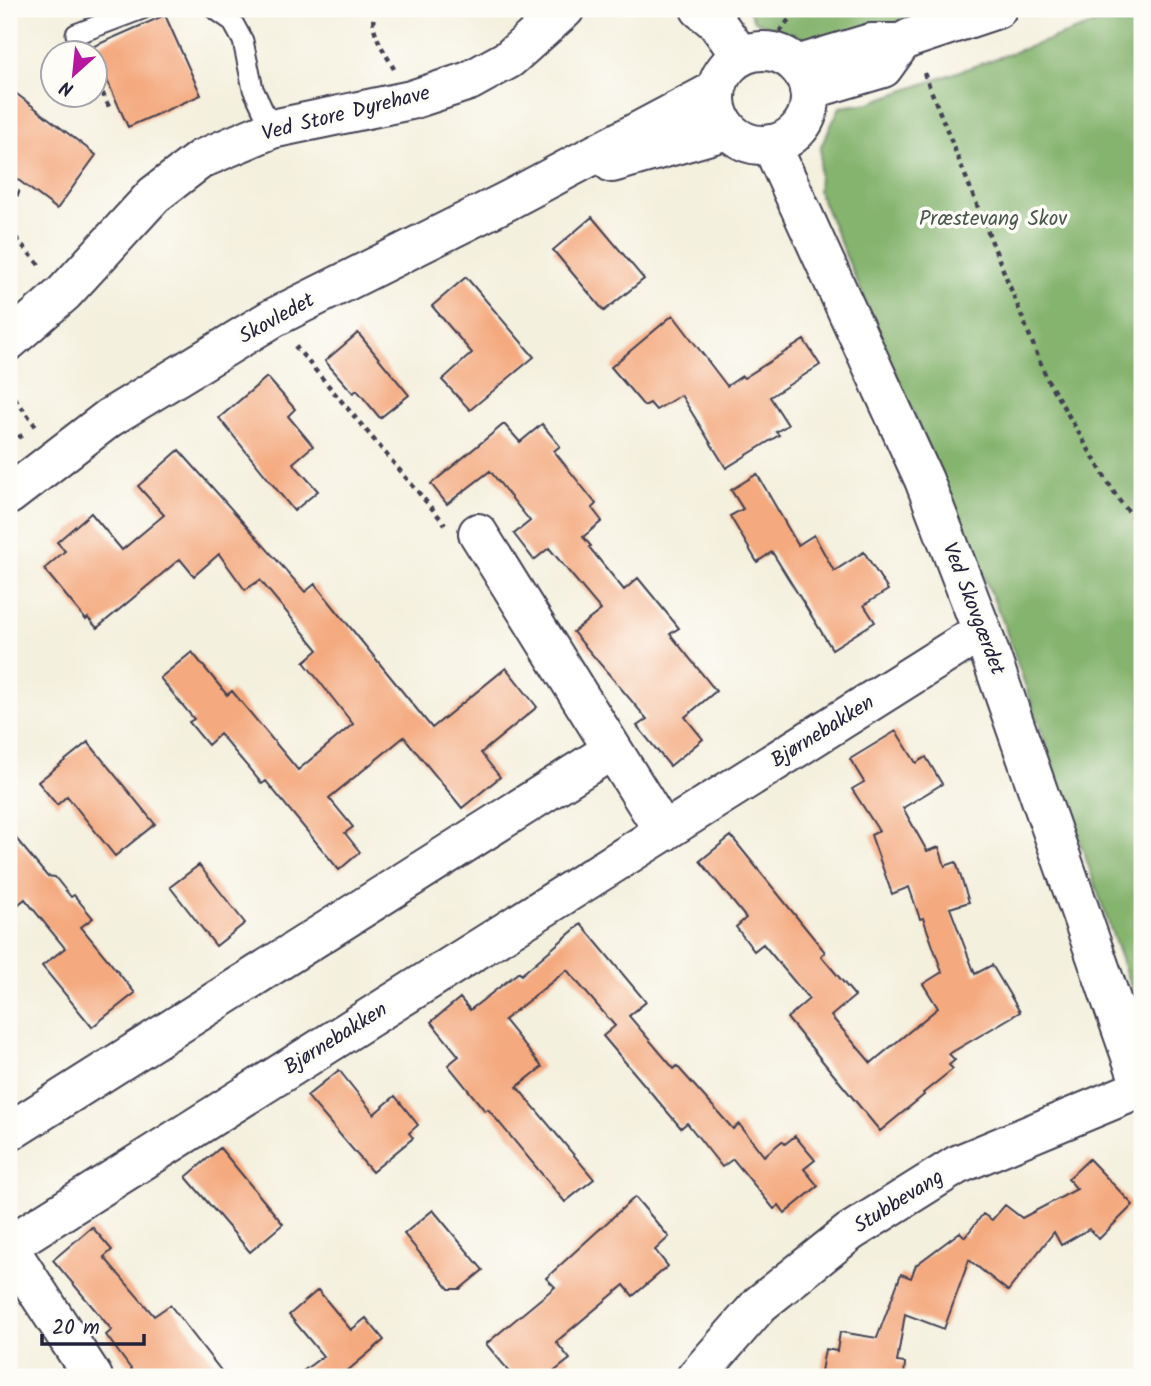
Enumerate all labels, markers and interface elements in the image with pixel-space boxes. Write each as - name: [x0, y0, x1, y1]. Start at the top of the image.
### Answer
- north arrow: [38, 38, 108, 108]
- text: N: [55, 71, 79, 103]
- street label: Ved Store Dyrehave: [258, 77, 434, 151]
- park label: Præstevang Skov: [919, 203, 1067, 236]
- street label: Skovledet: [233, 284, 322, 353]
- street label: Ved Skovgærdet: [933, 538, 1014, 681]
- street label: Bjørnebakken: [765, 687, 881, 777]
- street label: Bjørnebakken: [278, 994, 394, 1084]
- street label: Stubbevang: [848, 1161, 950, 1243]
- scale bar: [42, 1302, 144, 1346]
- text: 20 m: [52, 1312, 100, 1345]

